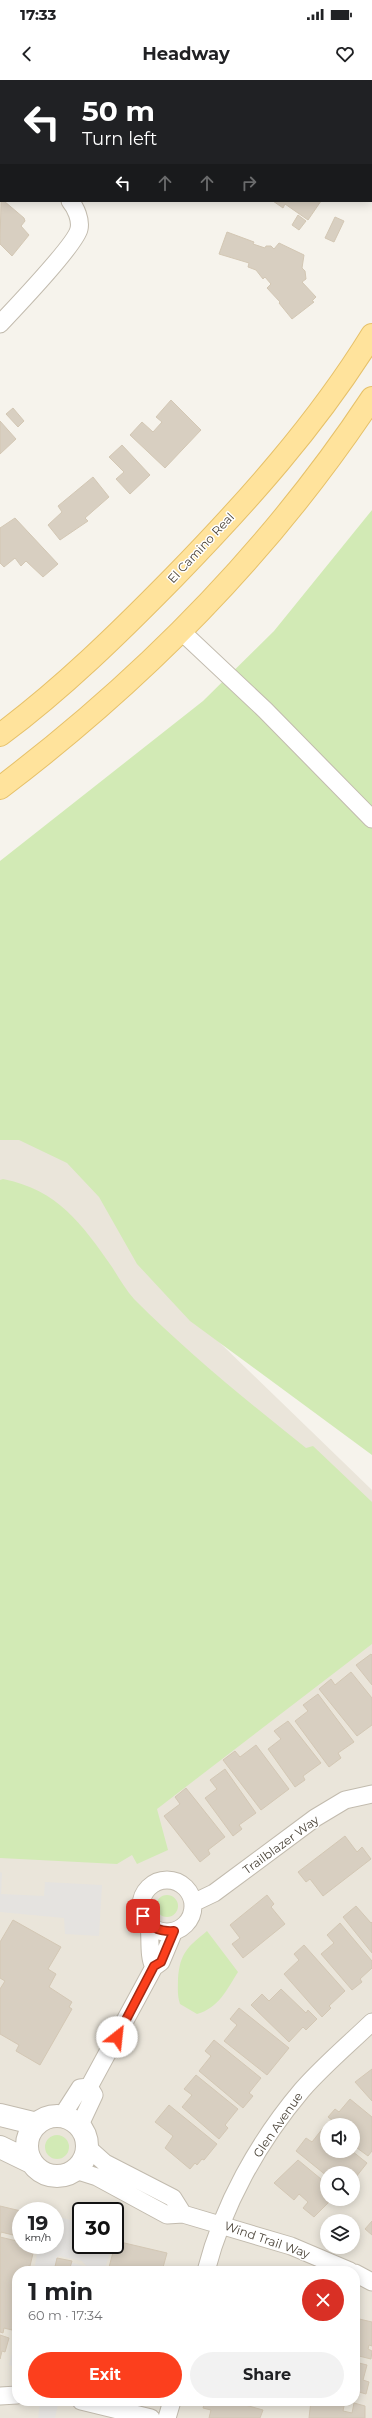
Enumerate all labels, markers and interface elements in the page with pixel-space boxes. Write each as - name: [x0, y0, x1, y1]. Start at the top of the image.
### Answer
- text: 17:33: [20, 5, 57, 24]
- icon: back: [16, 43, 38, 65]
- text: Headway: [142, 43, 230, 65]
- icon: heart: [334, 43, 356, 65]
- text: 50 m: [82, 94, 155, 128]
- icon: left: [16, 96, 68, 148]
- text: Turn left: [82, 128, 157, 150]
- icon: left: [112, 172, 134, 194]
- icon: ahead: [154, 172, 176, 194]
- icon: ahead: [196, 172, 218, 194]
- icon: right: [238, 172, 260, 194]
- street label: El Camino Real: [164, 509, 237, 586]
- street label: Trailblazer Way: [240, 1812, 322, 1877]
- pin: [126, 1899, 160, 1933]
- icon: arrive: [132, 1905, 154, 1927]
- position arrow: [96, 2016, 138, 2058]
- street label: Glen Avenue: [250, 2089, 306, 2160]
- map controls: [320, 2118, 360, 2254]
- button: sound: [320, 2118, 360, 2158]
- button: search: [320, 2166, 360, 2206]
- speed limit sign: 30: [72, 2202, 124, 2254]
- text: 19: [28, 2211, 48, 2235]
- button: layers: [320, 2214, 360, 2254]
- street label: Wind Trail Way: [222, 2218, 312, 2261]
- text: km/h: [25, 2231, 51, 2244]
- text: 1 min: [28, 2277, 93, 2306]
- button: close: [302, 2279, 344, 2321]
- text: 60 m · 17:34: [28, 2307, 103, 2323]
- button: Exit: [28, 2352, 182, 2398]
- button: Share: [190, 2352, 344, 2398]

